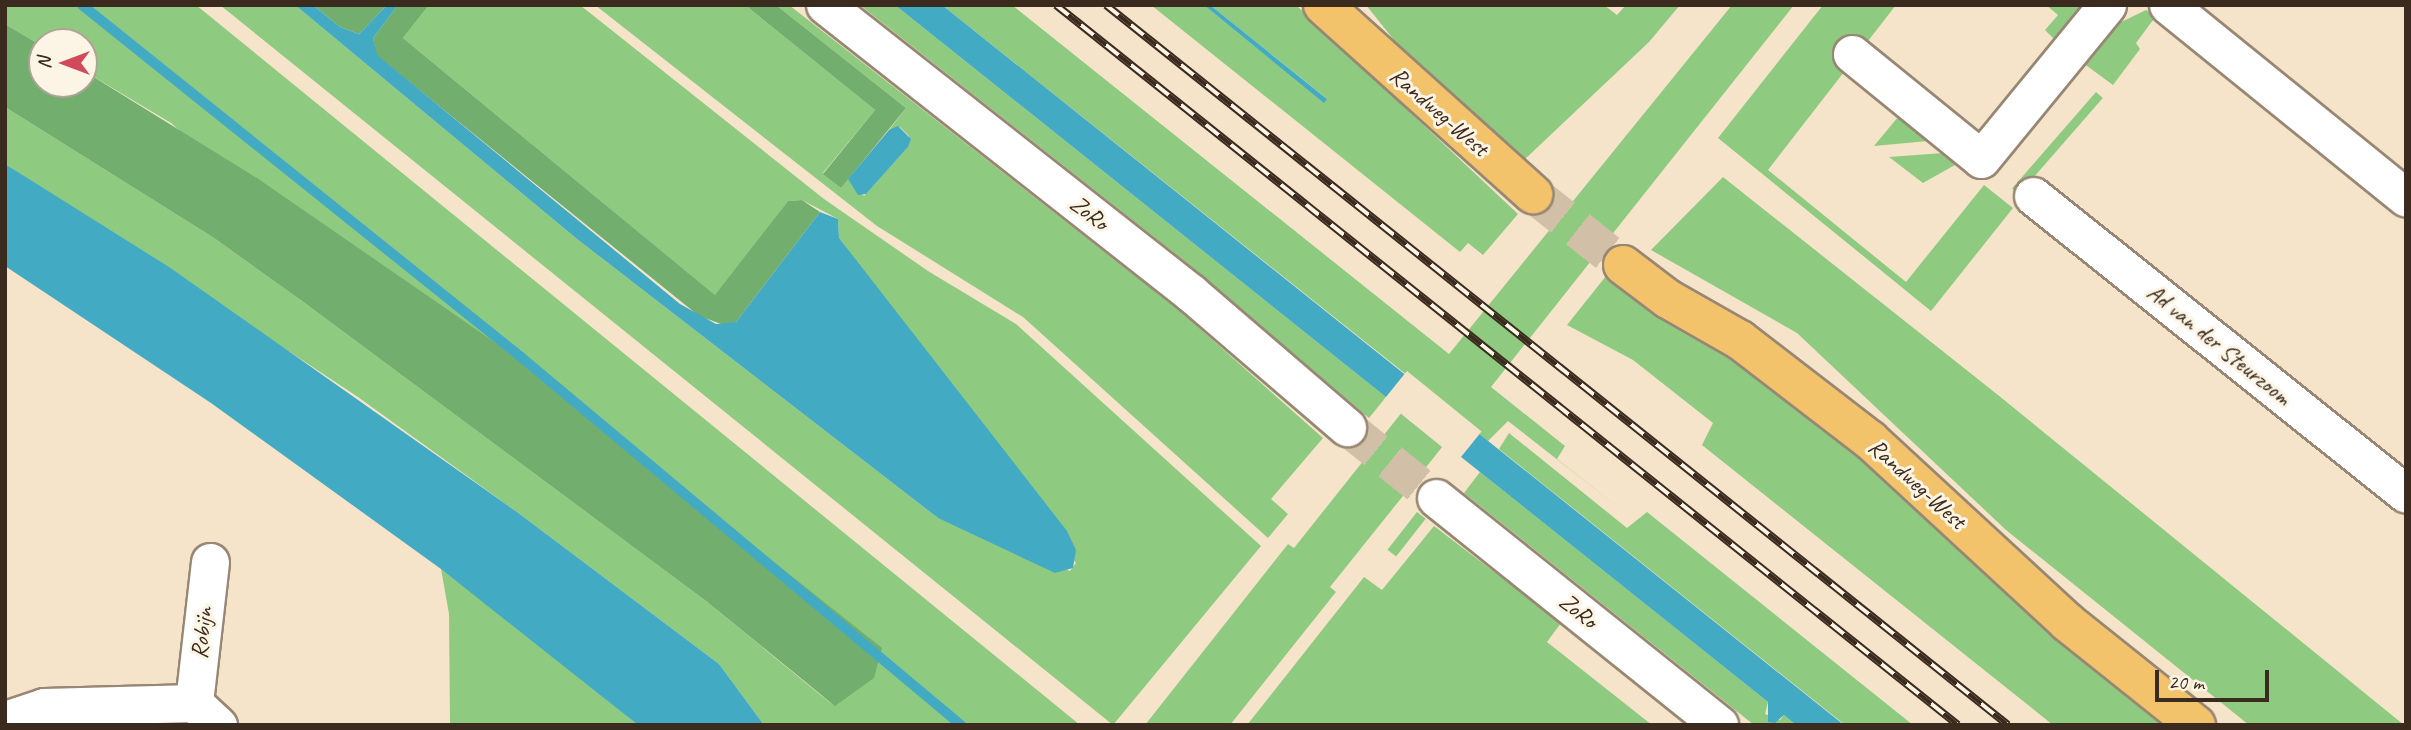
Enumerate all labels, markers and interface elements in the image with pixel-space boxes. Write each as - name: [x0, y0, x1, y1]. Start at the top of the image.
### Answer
- north arrow: [28, 28, 98, 98]
- text: N: [32, 57, 56, 69]
- street label: Randweg-West: [1384, 61, 1494, 163]
- street label: ZoRo: [1064, 189, 1114, 237]
- street label: Ad van der Steurzoom: [2141, 278, 2297, 412]
- street label: Randweg-West: [1862, 433, 1972, 535]
- street label: ZoRo: [1553, 587, 1603, 635]
- street label: Robijn: [185, 606, 219, 660]
- scale bar: [2159, 656, 2273, 700]
- text: 20 m: [2168, 669, 2204, 695]

